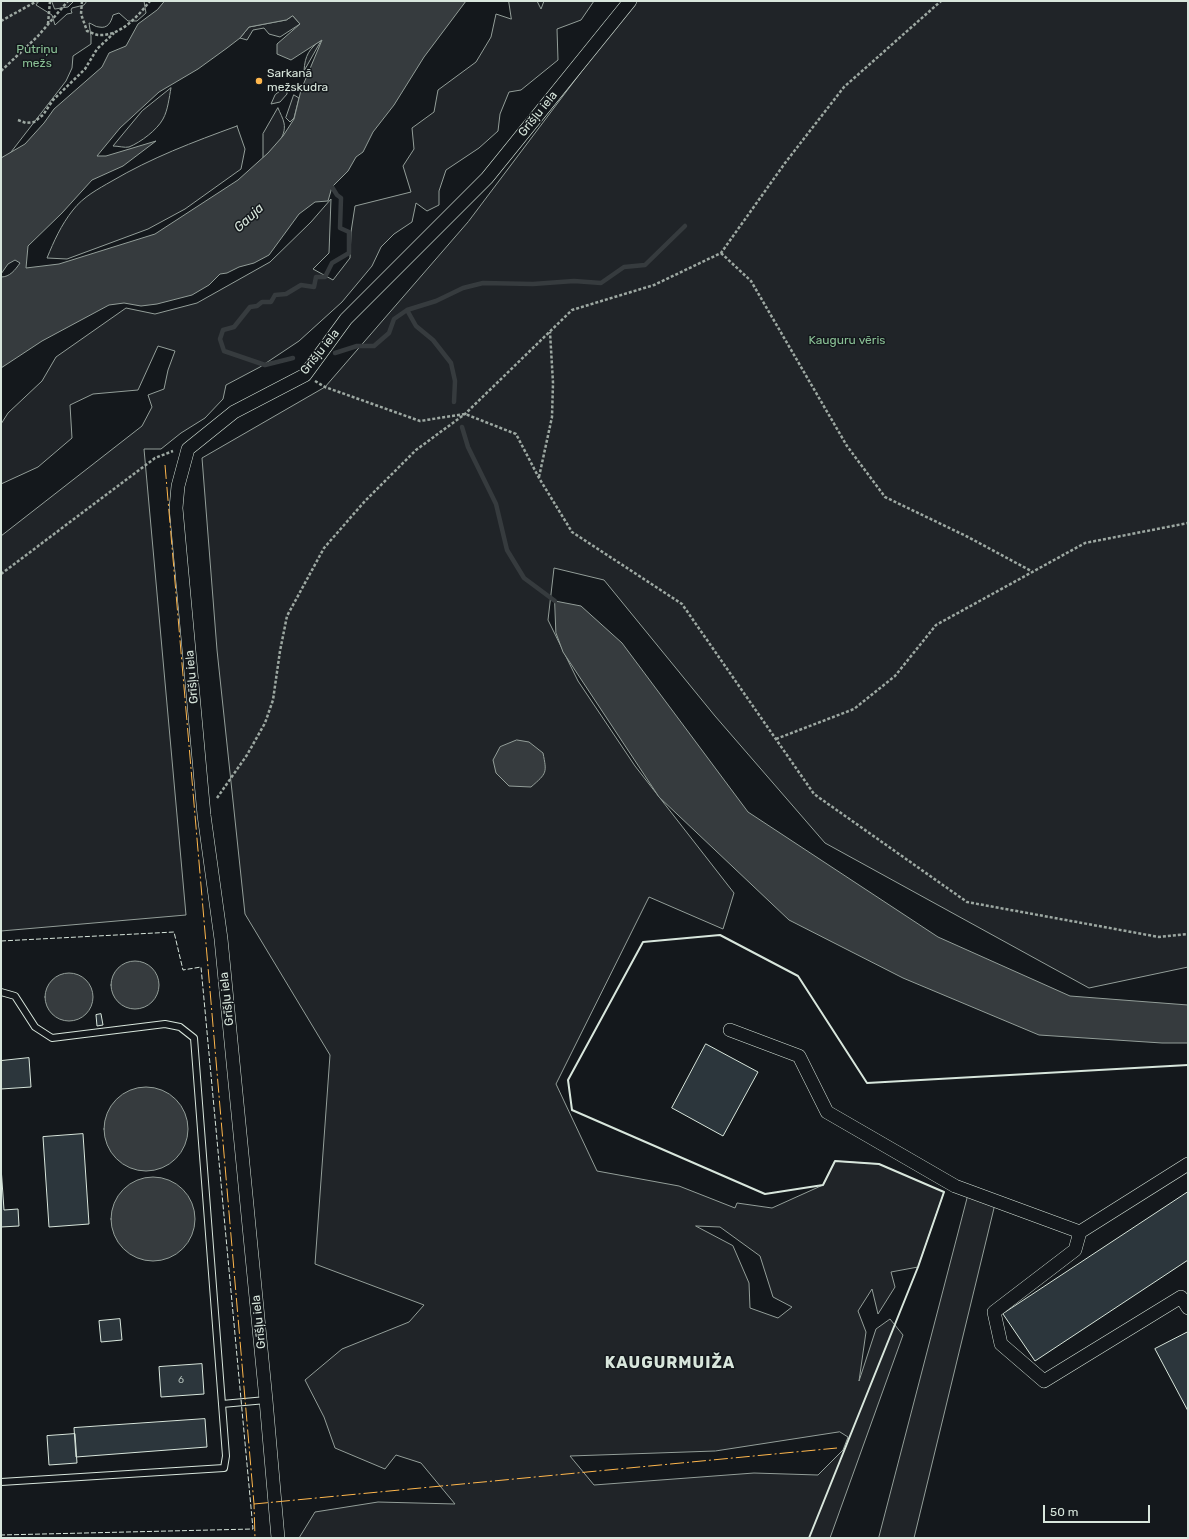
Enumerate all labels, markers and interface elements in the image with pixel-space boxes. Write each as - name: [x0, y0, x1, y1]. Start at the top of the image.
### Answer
- park label: Putriņu mežs: [16, 43, 58, 71]
- place label: Sarkanā mežskudra: [267, 67, 328, 95]
- marker: Sarkanā mežskudra: [254, 76, 264, 86]
- street label: Grīšļu iela: [515, 88, 561, 140]
- water label: Gauja: [231, 200, 267, 236]
- street label: Grīšļu iela: [297, 326, 343, 378]
- park label: Kauguru vēris: [809, 334, 885, 348]
- street label: Grīšļu iela: [182, 649, 202, 705]
- street label: Grīšļu iela: [217, 971, 237, 1027]
- street label: Grīšļu iela: [249, 1294, 269, 1350]
- district label: KAUGURMUIŽA: [605, 1353, 735, 1373]
- house number: 6: [178, 1374, 184, 1386]
- scale bar: [1045, 1497, 1152, 1523]
- text: 50 m: [1050, 1505, 1078, 1519]

